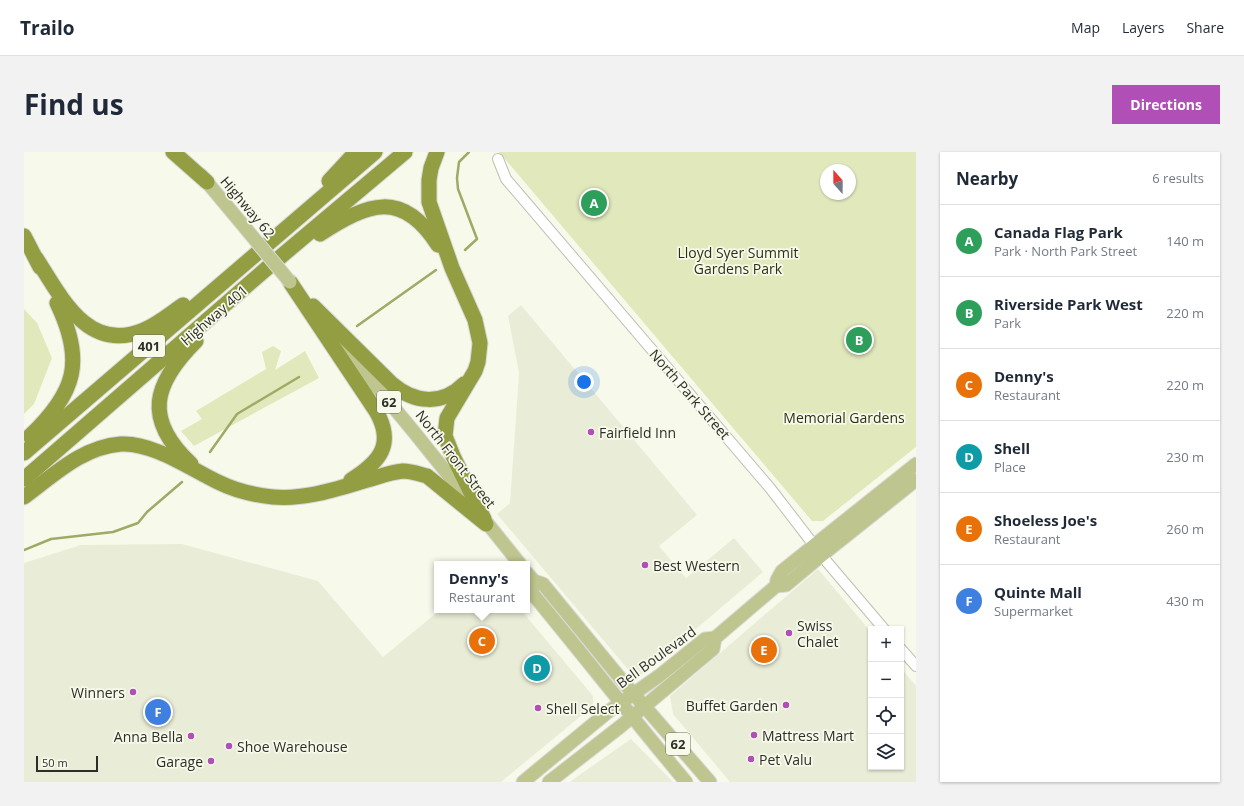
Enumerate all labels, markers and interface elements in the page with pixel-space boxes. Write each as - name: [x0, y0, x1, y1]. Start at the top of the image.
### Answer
- text: Trailo: [20, 15, 74, 41]
- text: Map: [1071, 18, 1100, 37]
- text: Layers: [1122, 18, 1164, 37]
- text: Share: [1186, 18, 1224, 37]
- text: Find us: [24, 85, 124, 123]
- button: Directions: [1112, 85, 1220, 124]
- north arrow: [820, 164, 856, 200]
- text: Nearby: [956, 167, 1018, 190]
- text: 6 results: [1152, 169, 1204, 187]
- street label: Highway 62: [217, 172, 279, 242]
- pin: A: [581, 188, 607, 218]
- text: Canada Flag Park: [994, 222, 1123, 242]
- text: A: [965, 232, 973, 250]
- text: 140 m: [1166, 232, 1204, 250]
- text: Park · North Park Street: [994, 242, 1137, 260]
- park label: Lloyd Syer Summit Gardens Park: [677, 243, 799, 278]
- street label: Highway 401: [176, 280, 252, 350]
- text: Riverside Park West: [994, 294, 1143, 314]
- text: B: [965, 304, 973, 322]
- text: 220 m: [1166, 304, 1204, 322]
- text: Park: [994, 314, 1021, 332]
- pin: B: [846, 325, 872, 355]
- road number: 401: [133, 335, 165, 357]
- street label: North Park Street: [645, 345, 735, 443]
- text: Denny's: [994, 366, 1054, 386]
- your location: [574, 372, 594, 392]
- text: C: [965, 376, 973, 394]
- text: 220 m: [1166, 376, 1204, 394]
- text: Restaurant: [994, 386, 1061, 404]
- road number: 62: [377, 391, 401, 413]
- street label: North Front Street: [412, 406, 500, 512]
- park label: Memorial Gardens: [783, 408, 905, 427]
- place label: Fairfield Inn: [599, 423, 676, 442]
- marker: Fairfield Inn: [586, 427, 596, 437]
- text: Shell: [994, 438, 1030, 458]
- text: D: [964, 448, 974, 466]
- text: 230 m: [1166, 448, 1204, 466]
- text: Place: [994, 458, 1026, 476]
- text: Shoeless Joe's: [994, 510, 1097, 530]
- text: E: [965, 520, 973, 538]
- text: 260 m: [1166, 520, 1204, 538]
- text: Restaurant: [994, 530, 1061, 548]
- place label: Best Western: [653, 556, 740, 575]
- marker: Best Western: [640, 560, 650, 570]
- popup: [434, 561, 530, 613]
- text: Denny's: [449, 568, 508, 588]
- text: Quinte Mall: [994, 582, 1082, 602]
- text: Restaurant: [449, 588, 515, 606]
- text: F: [965, 592, 973, 610]
- text: 430 m: [1166, 592, 1204, 610]
- text: Supermarket: [994, 602, 1073, 620]
- place label: Swiss Chalet: [797, 616, 839, 651]
- street label: Bell Boulevard: [612, 622, 700, 692]
- pin: C: [469, 626, 495, 656]
- map controls: [868, 626, 904, 770]
- button: +: [868, 626, 904, 662]
- marker: Swiss Chalet: [784, 628, 794, 638]
- pin: E: [751, 635, 777, 665]
- pin: D: [524, 653, 550, 683]
- button: −: [868, 662, 904, 698]
- place label: Winners: [71, 683, 125, 702]
- marker: Winners: [128, 687, 138, 697]
- place label: Buffet Garden: [686, 696, 778, 715]
- pin: F: [145, 697, 171, 727]
- button: locate: [868, 698, 904, 734]
- place label: Shell Select: [546, 699, 619, 718]
- marker: Buffet Garden: [781, 700, 791, 710]
- marker: Shell Select: [533, 703, 543, 713]
- place label: Mattress Mart: [762, 726, 854, 745]
- place label: Anna Bella: [114, 727, 183, 746]
- marker: Mattress Mart: [749, 730, 759, 740]
- marker: Anna Bella: [186, 731, 196, 741]
- road number: 62: [666, 733, 690, 755]
- button: layers: [868, 734, 904, 770]
- place label: Shoe Warehouse: [237, 737, 348, 756]
- marker: Shoe Warehouse: [224, 741, 234, 751]
- place label: Pet Valu: [759, 750, 812, 769]
- place label: Garage: [156, 752, 203, 771]
- scale bar: [36, 754, 98, 773]
- marker: Pet Valu: [746, 754, 756, 764]
- text: 50 m: [42, 755, 68, 770]
- marker: Garage: [206, 756, 216, 766]

